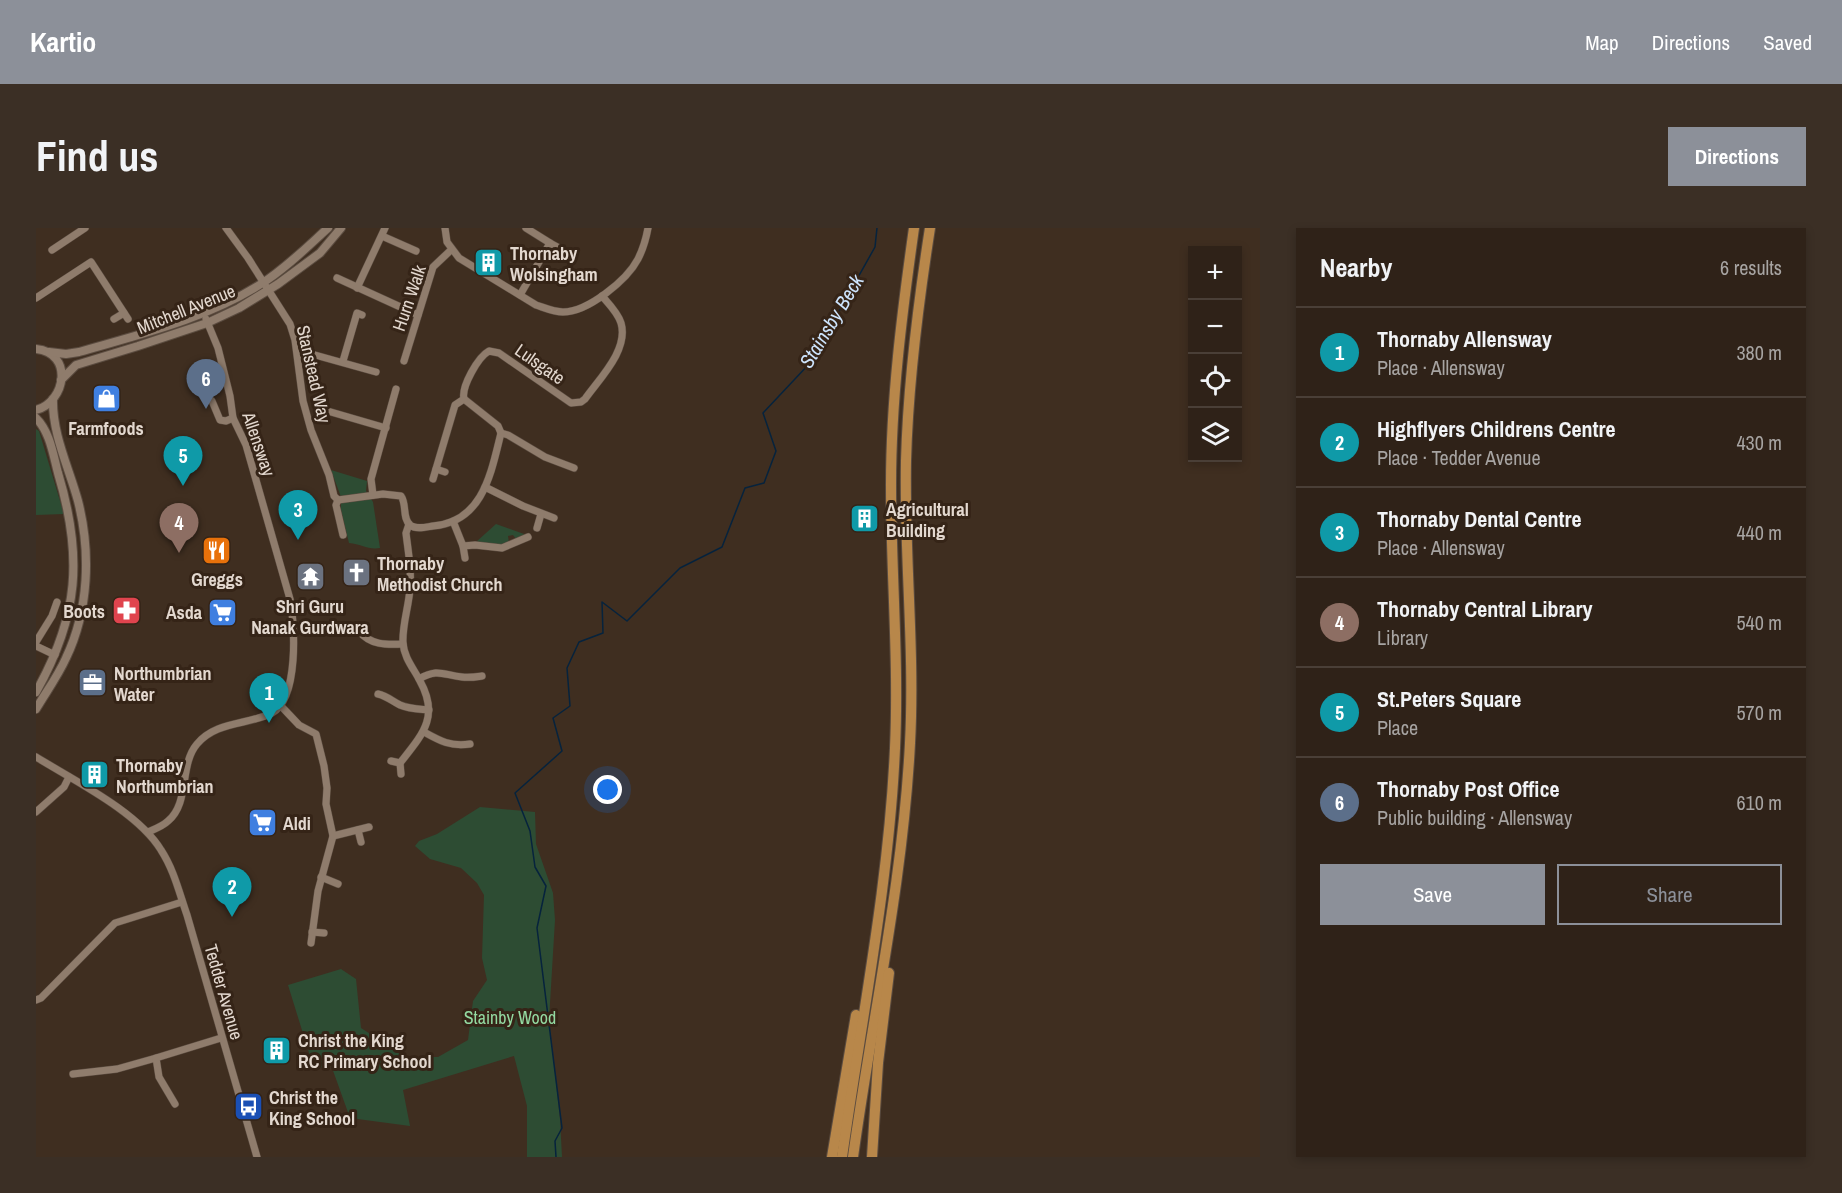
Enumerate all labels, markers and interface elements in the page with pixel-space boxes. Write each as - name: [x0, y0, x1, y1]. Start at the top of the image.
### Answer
- text: Kartio: [30, 23, 96, 61]
- text: Map: [1585, 28, 1619, 57]
- text: Directions: [1652, 28, 1730, 57]
- text: Saved: [1763, 28, 1812, 57]
- button: Directions: [1668, 127, 1806, 186]
- text: Find us: [36, 128, 158, 184]
- place label: Thornaby Wolsingham: [510, 241, 598, 287]
- map controls: [1188, 246, 1242, 462]
- button: +: [1188, 246, 1242, 300]
- building icon: Thornaby Wolsingham: [473, 247, 505, 279]
- text: Nearby: [1320, 250, 1392, 285]
- text: 6 results: [1720, 254, 1782, 281]
- street label: Hurn Walk: [386, 261, 432, 334]
- water label: Stainsby Beck: [792, 268, 870, 373]
- street label: Mitchell Avenue: [133, 278, 239, 340]
- button: −: [1188, 300, 1242, 354]
- street label: Stanstead Way: [291, 323, 338, 426]
- text: Thornaby Allensway: [1377, 324, 1552, 354]
- street label: Lulsgate: [510, 338, 570, 390]
- text: 1: [1335, 339, 1344, 366]
- text: 380 m: [1736, 339, 1782, 366]
- button: locate: [1188, 354, 1242, 408]
- text: Place · Allensway: [1377, 354, 1505, 381]
- pin: 6: [186, 360, 226, 409]
- shop icon: Farmfoods: [90, 383, 122, 415]
- street label: Allensway: [236, 408, 282, 480]
- button: layers: [1188, 408, 1242, 462]
- text: Highflyers Childrens Centre: [1377, 414, 1616, 444]
- place label: Farmfoods: [68, 416, 144, 441]
- text: 2: [1335, 429, 1344, 456]
- text: 430 m: [1736, 429, 1782, 456]
- pin: 5: [164, 436, 202, 486]
- text: Place · Tedder Avenue: [1377, 444, 1541, 471]
- pin: 3: [278, 490, 318, 540]
- place label: Agricultural Building: [886, 497, 969, 543]
- building icon: Agricultural Building: [849, 503, 881, 535]
- pin: 4: [160, 504, 198, 553]
- text: Thornaby Dental Centre: [1377, 504, 1582, 534]
- text: 3: [1335, 519, 1344, 546]
- text: 440 m: [1736, 519, 1782, 546]
- restaurant icon: Greggs: [201, 534, 233, 566]
- text: Place · Allensway: [1377, 534, 1505, 561]
- place label: Thornaby Methodist Church: [377, 551, 502, 597]
- church icon: Thornaby Methodist Church: [340, 557, 372, 589]
- temple icon: Shri Guru Nanak Gurdwara: [294, 561, 326, 593]
- place label: Greggs: [191, 567, 243, 592]
- place label: Shri Guru Nanak Gurdwara: [251, 594, 369, 640]
- text: Thornaby Central Library: [1377, 594, 1593, 624]
- pharmacy icon: Boots: [110, 595, 142, 627]
- supermarket icon: Asda: [207, 596, 239, 628]
- place label: Boots: [63, 599, 105, 624]
- place label: Asda: [166, 600, 203, 625]
- text: 4: [1335, 609, 1344, 636]
- text: 540 m: [1736, 609, 1782, 636]
- text: Library: [1377, 624, 1428, 651]
- place label: Northumbrian Water: [114, 661, 212, 707]
- office icon: Northumbrian Water: [77, 667, 109, 699]
- pin: 1: [250, 674, 288, 723]
- text: St.Peters Square: [1377, 684, 1521, 714]
- text: 5: [1335, 699, 1344, 726]
- text: 570 m: [1736, 699, 1782, 726]
- text: Place: [1377, 714, 1418, 741]
- place label: Thornaby Northumbrian: [116, 753, 214, 799]
- building icon: Thornaby Northumbrian: [79, 759, 111, 791]
- text: Thornaby Post Office: [1377, 774, 1559, 804]
- your location: [593, 775, 622, 804]
- text: 6: [1335, 789, 1344, 816]
- text: 610 m: [1736, 789, 1782, 816]
- text: Public building · Allensway: [1377, 804, 1572, 831]
- supermarket icon: Aldi: [246, 807, 278, 839]
- place label: Aldi: [283, 811, 311, 836]
- button: Save: [1320, 864, 1545, 925]
- button: Share: [1557, 864, 1782, 925]
- pin: 2: [212, 868, 252, 917]
- street label: Tedder Avenue: [198, 941, 250, 1043]
- park label: Stainby Wood: [464, 1005, 556, 1030]
- place label: Christ the King RC Primary School: [298, 1028, 432, 1074]
- building icon: Christ the King RC Primary School: [261, 1034, 293, 1066]
- place label: Christ the King School: [269, 1085, 355, 1131]
- bus stop icon: Christ the King School: [232, 1091, 264, 1123]

